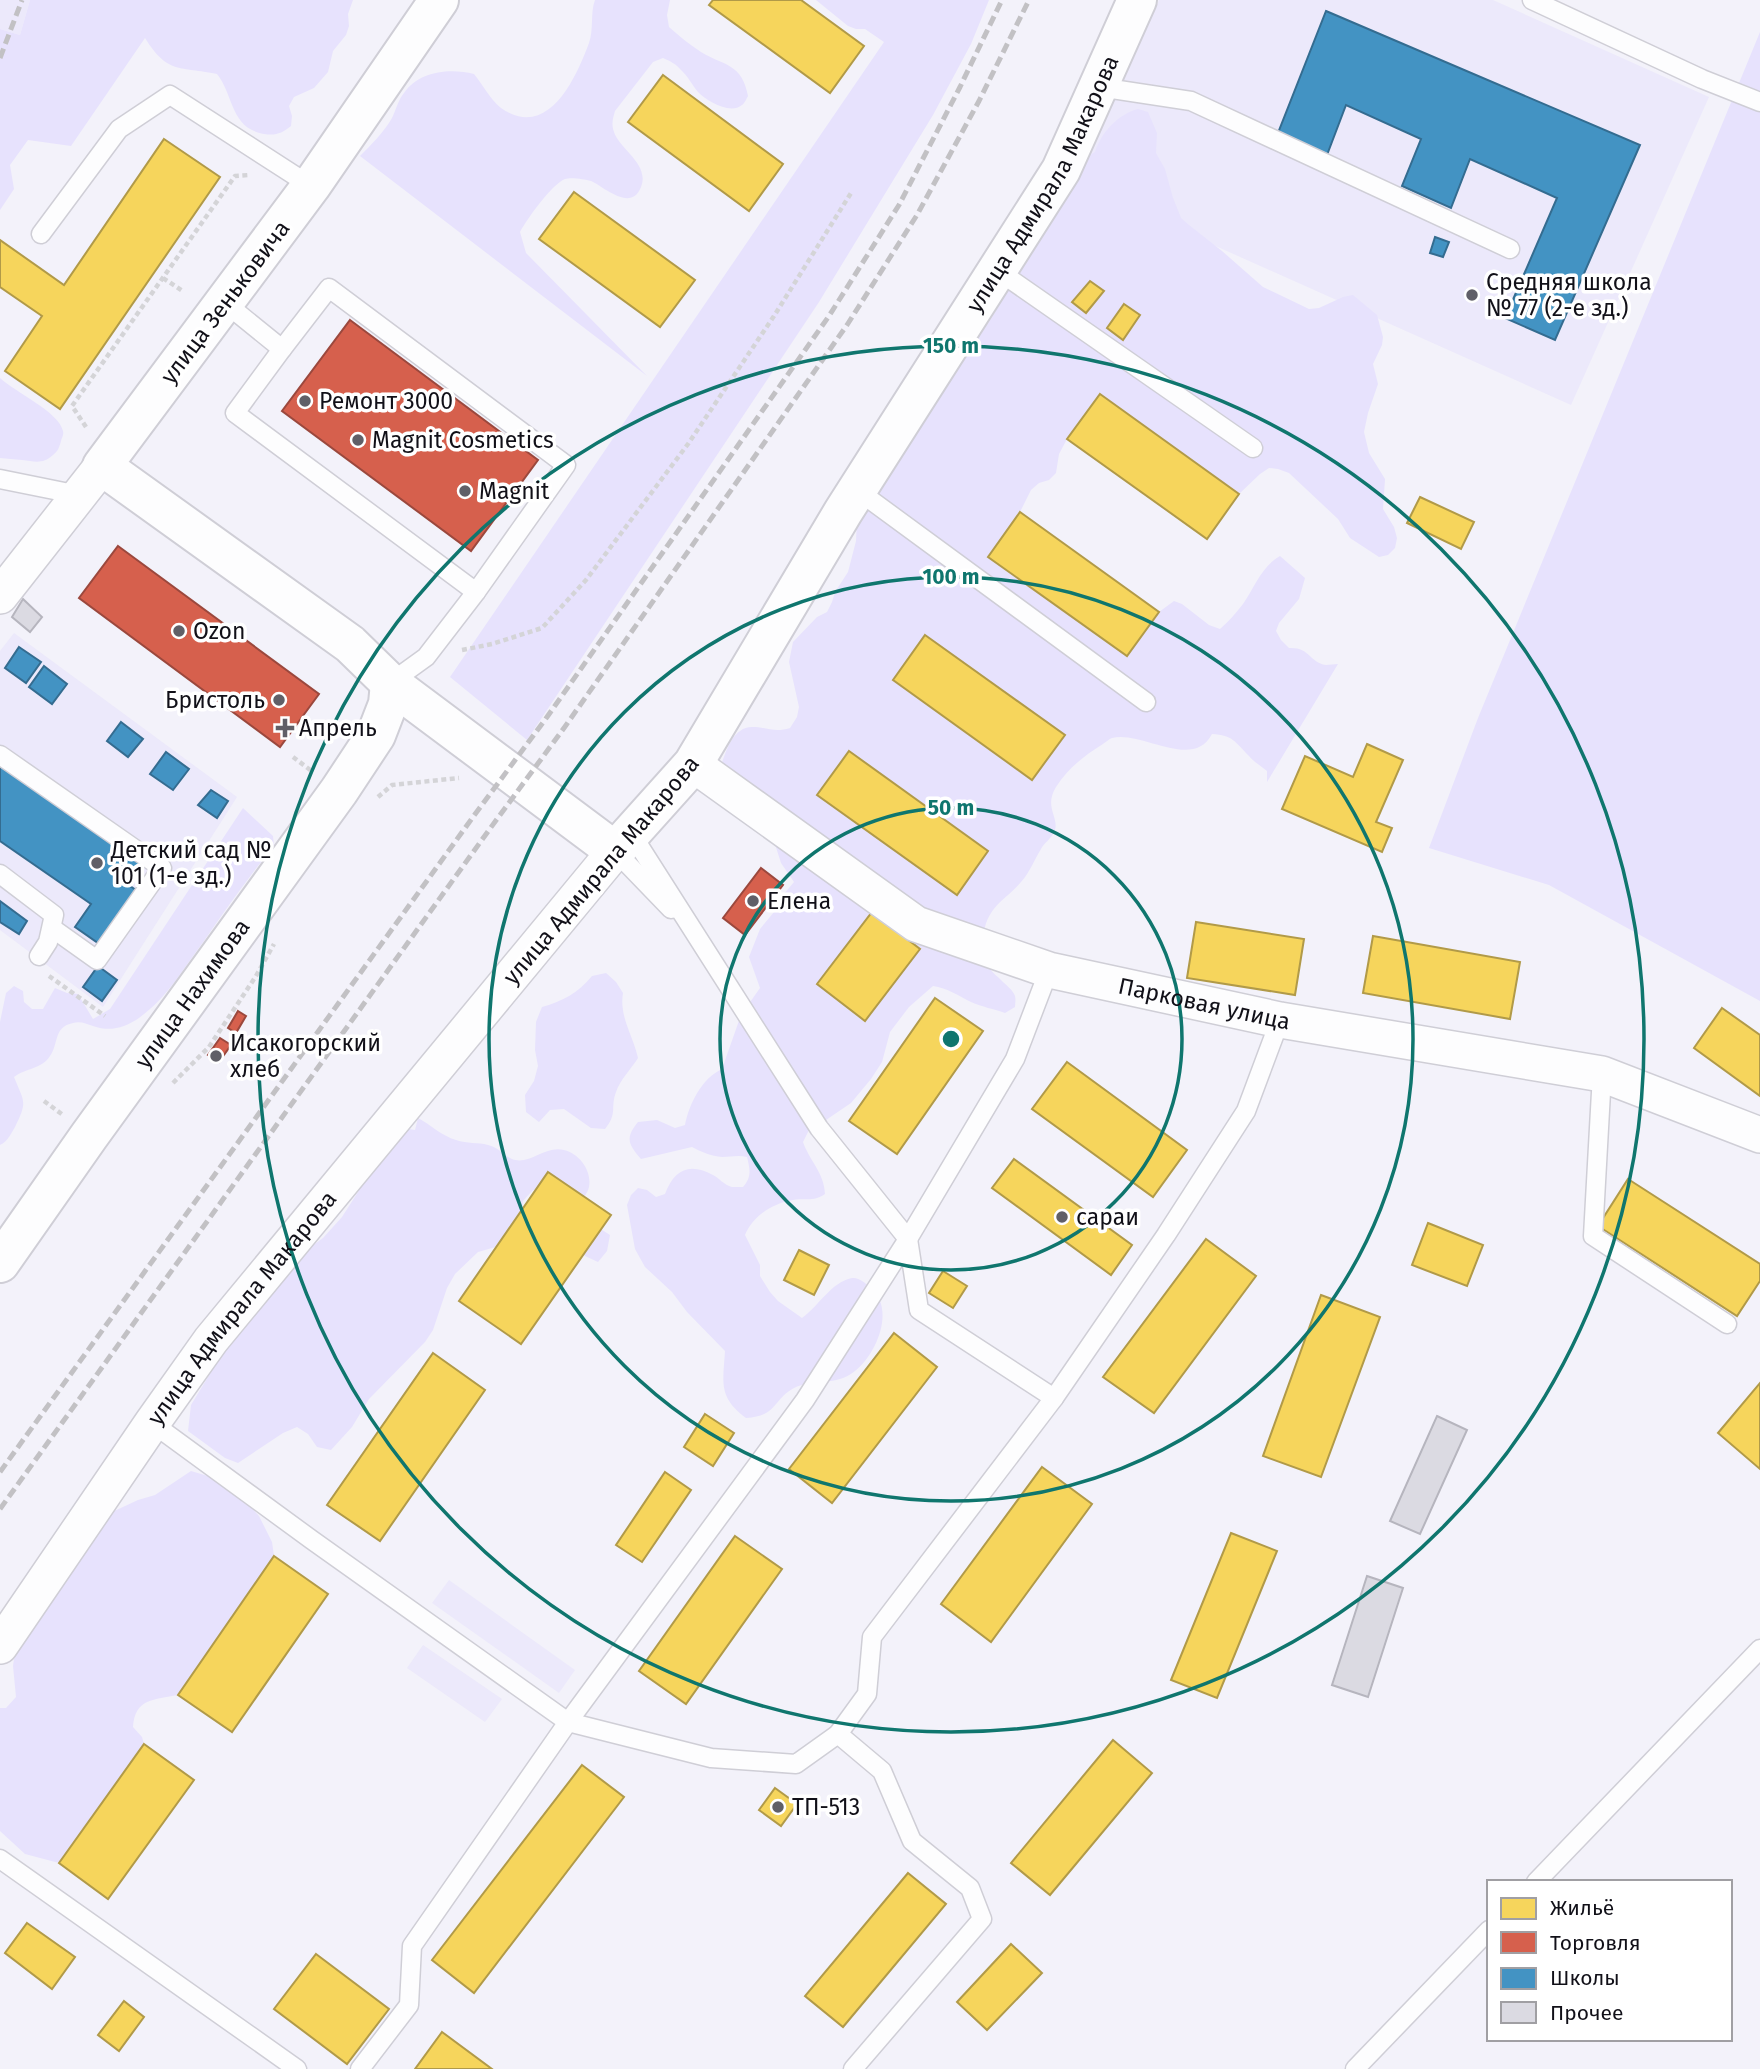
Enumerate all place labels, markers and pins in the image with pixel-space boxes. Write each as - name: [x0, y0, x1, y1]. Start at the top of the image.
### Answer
- place label: Средняя школа № 77 (2-е зд.): [1486, 268, 1652, 322]
- marker: Средняя школа № 77 (2-е зд.): [1464, 287, 1480, 303]
- place label: Ремонт 3000: [319, 387, 453, 415]
- marker: Ремонт 3000: [297, 393, 313, 409]
- place label: Magnit Cosmetics: [372, 426, 554, 454]
- marker: Magnit Cosmetics: [350, 432, 366, 448]
- place label: Magnit: [479, 477, 550, 505]
- marker: Magnit: [457, 483, 473, 499]
- place label: Ozon: [193, 617, 246, 645]
- marker: Ozon: [171, 623, 187, 639]
- place label: Бристоль: [165, 686, 265, 714]
- marker: Бристоль: [271, 692, 287, 708]
- place label: Апрель: [299, 714, 377, 742]
- marker: Апрель: [277, 720, 293, 736]
- place label: Детский сад № 101 (1-е зд.): [110, 836, 271, 890]
- marker: Детский сад № 101 (1-е зд.): [89, 855, 105, 871]
- place label: Елена: [767, 887, 831, 915]
- marker: Елена: [745, 893, 761, 909]
- centre of rings: [939, 1027, 963, 1051]
- place label: Исакогорский хлеб: [230, 1029, 381, 1083]
- marker: Исакогорский хлеб: [208, 1048, 224, 1064]
- place label: сараи: [1076, 1203, 1139, 1231]
- marker: сараи: [1054, 1209, 1070, 1225]
- place label: ТП-513: [792, 1793, 860, 1821]
- marker: ТП-513: [770, 1799, 786, 1815]

